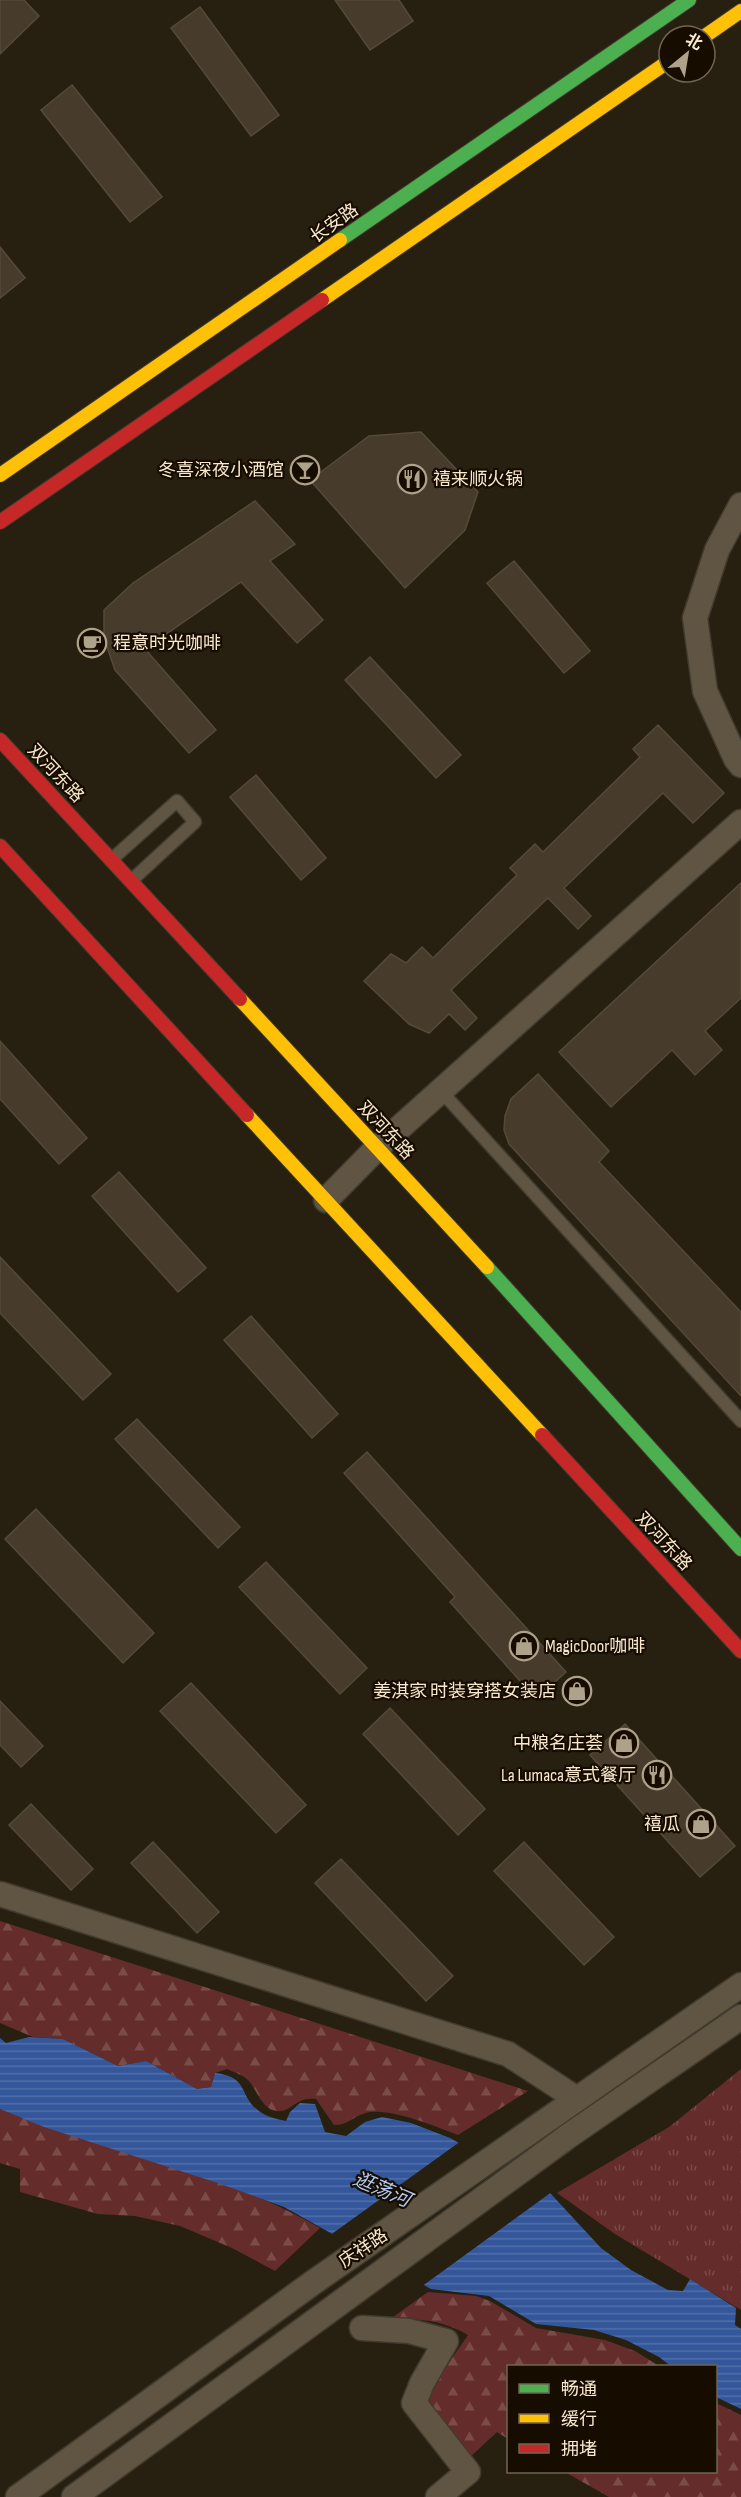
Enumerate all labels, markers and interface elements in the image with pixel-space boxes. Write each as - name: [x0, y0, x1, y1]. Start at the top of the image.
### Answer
- north arrow: [657, 24, 717, 84]
- text: 北: [682, 30, 705, 55]
- street label: 长安路: [306, 199, 362, 247]
- bar icon: 冬喜深夜小酒馆: [289, 454, 321, 486]
- place label: 冬喜深夜小酒馆: [158, 460, 284, 481]
- restaurant icon: 禧来顺火锅: [396, 463, 428, 495]
- place label: 禧来顺火锅: [433, 469, 523, 490]
- cafe icon: 程意时光咖啡: [76, 627, 108, 659]
- place label: 程意时光咖啡: [113, 633, 221, 654]
- street label: 双河东路: [23, 740, 88, 807]
- street label: 双河东路: [353, 1097, 418, 1164]
- street label: 双河东路: [631, 1508, 696, 1575]
- shop icon: MagicDoor咖啡: [508, 1630, 540, 1662]
- place label: MagicDoor咖啡: [545, 1636, 645, 1657]
- shop icon: 姜淇家 时装穿搭女装店: [561, 1675, 593, 1707]
- place label: 姜淇家 时装穿搭女装店: [373, 1681, 556, 1702]
- shop icon: 中粮名庄荟: [608, 1727, 640, 1759]
- place label: 中粮名庄荟: [513, 1733, 603, 1754]
- restaurant icon: La Lumaca意式餐厅: [641, 1759, 673, 1791]
- place label: La Lumaca意式餐厅: [501, 1765, 636, 1786]
- shop icon: 禧瓜: [685, 1808, 717, 1840]
- place label: 禧瓜: [644, 1814, 680, 1835]
- water label: 逛荡河: [349, 2167, 418, 2214]
- street label: 庆祥路: [335, 2225, 392, 2272]
- legend: [507, 2365, 717, 2473]
- text: 畅通: [561, 2379, 597, 2400]
- text: 缓行: [561, 2409, 597, 2430]
- text: 拥堵: [561, 2439, 597, 2460]

